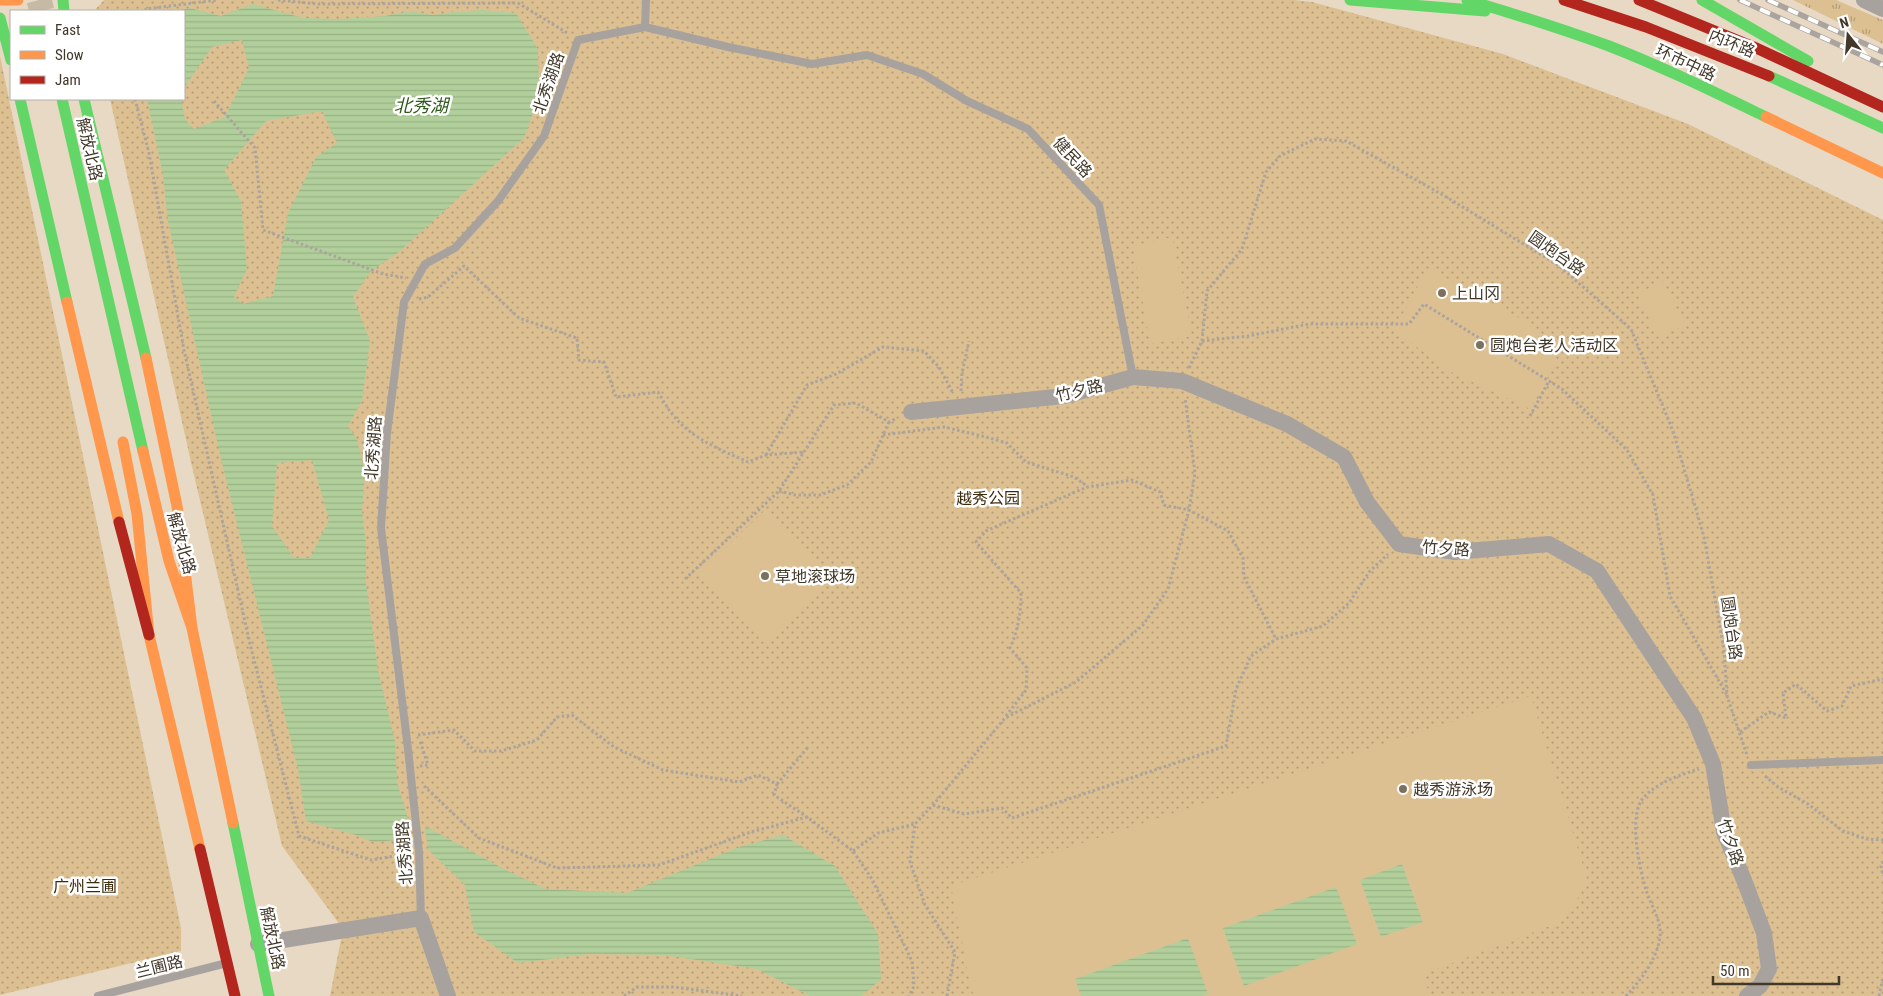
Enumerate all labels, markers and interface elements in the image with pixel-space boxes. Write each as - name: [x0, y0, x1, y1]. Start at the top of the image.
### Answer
- legend: [10, 10, 185, 100]
- north arrow: [1823, 10, 1873, 60]
- text: N: [1838, 14, 1851, 31]
- text: Fast: [55, 21, 80, 39]
- street label: 内环路: [1706, 26, 1758, 61]
- street label: 环市中路: [1653, 40, 1719, 85]
- text: Slow: [55, 46, 84, 64]
- street label: 北秀湖路: [529, 50, 568, 117]
- text: Jam: [55, 71, 81, 89]
- water label: 北秀湖: [394, 95, 451, 116]
- street label: 解放北路: [73, 116, 106, 182]
- street label: 健民路: [1049, 133, 1096, 181]
- street label: 圆炮台路: [1525, 227, 1588, 280]
- place label: 上山冈: [1452, 284, 1500, 303]
- marker: 上山冈: [1436, 287, 1448, 299]
- place label: 圆炮台老人活动区: [1490, 336, 1618, 355]
- marker: 圆炮台老人活动区: [1474, 339, 1486, 351]
- street label: 竹夕路: [1054, 376, 1105, 405]
- street label: 北秀湖路: [362, 415, 385, 481]
- park label: 越秀公园: [956, 489, 1020, 508]
- street label: 解放北路: [164, 510, 199, 577]
- street label: 竹夕路: [1421, 537, 1471, 560]
- place label: 草地滚球场: [775, 567, 855, 586]
- marker: 草地滚球场: [759, 570, 771, 582]
- street label: 圆炮台路: [1718, 595, 1745, 661]
- place label: 越秀游泳场: [1413, 780, 1493, 799]
- marker: 越秀游泳场: [1397, 783, 1409, 795]
- street label: 竹夕路: [1714, 816, 1747, 868]
- street label: 北秀湖路: [393, 820, 416, 886]
- park label: 广州兰圃: [53, 877, 117, 896]
- street label: 解放北路: [257, 905, 288, 971]
- street label: 兰圃路: [134, 951, 185, 982]
- scale bar: [1713, 954, 1839, 986]
- text: 50 m: [1720, 962, 1750, 980]

